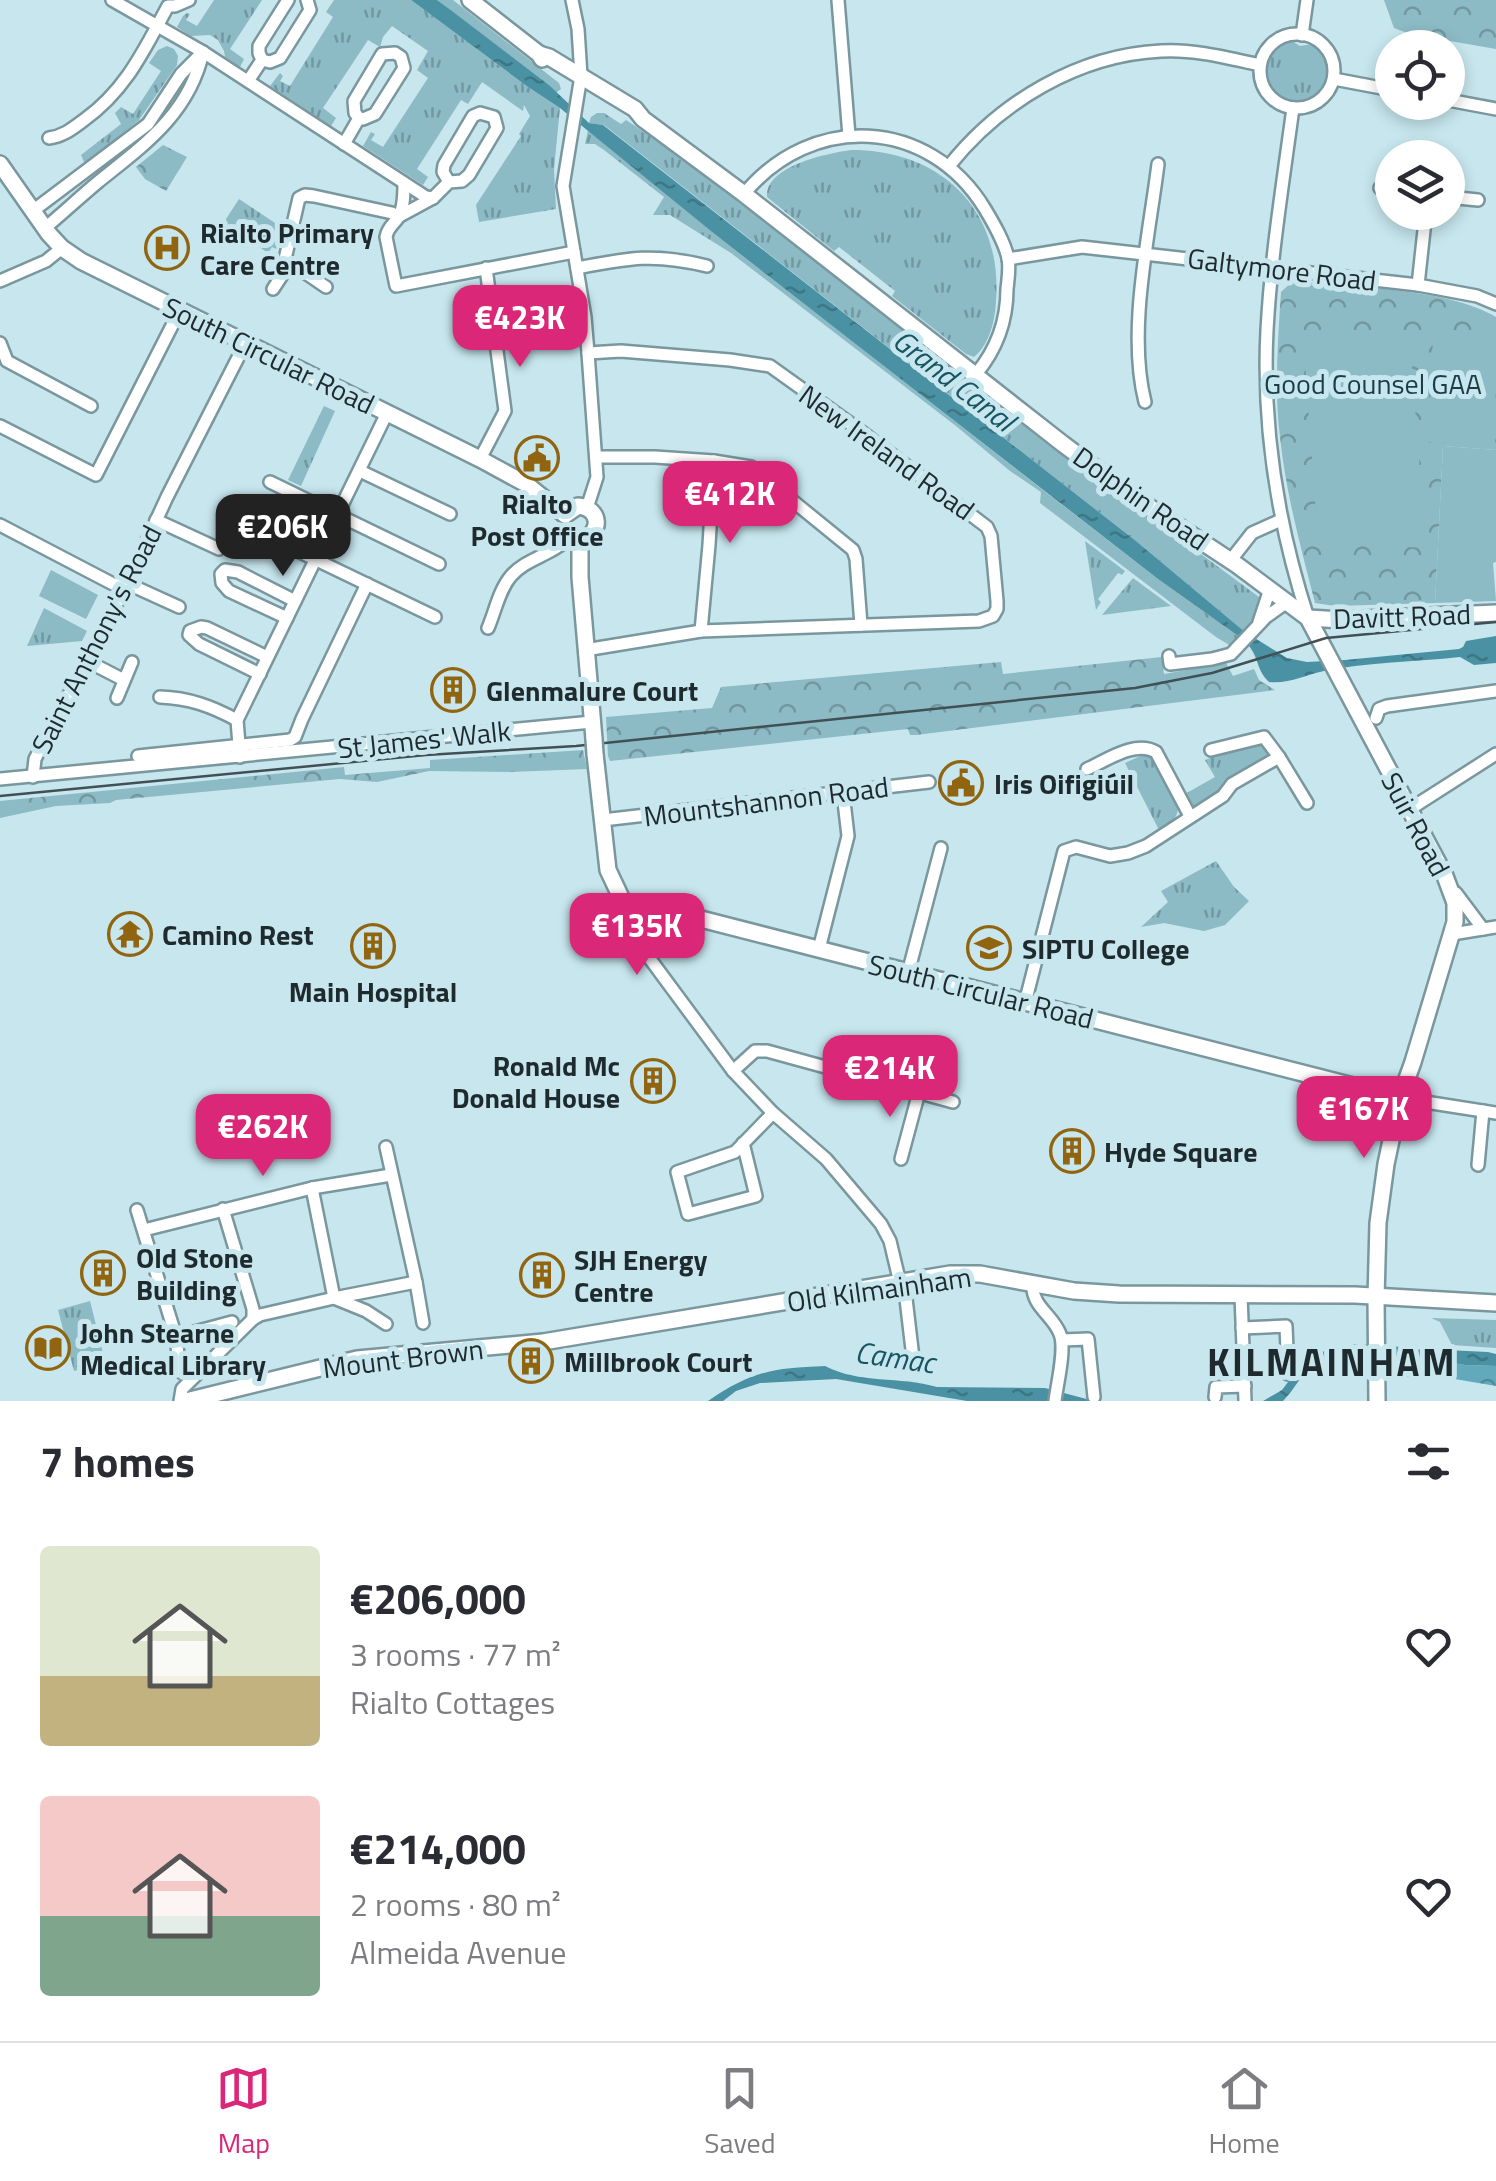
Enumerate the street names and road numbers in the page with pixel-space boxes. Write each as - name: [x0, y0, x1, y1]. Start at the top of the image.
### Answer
- street label: Galtymore Road: [1185, 236, 1379, 302]
- street label: South Circular Road: [156, 285, 382, 425]
- street label: New Ireland Road: [790, 374, 984, 530]
- street label: Dolphin Road: [1064, 435, 1218, 561]
- street label: Saint Anthony's Road: [20, 517, 172, 761]
- street label: Davitt Road: [1332, 592, 1472, 640]
- street label: St James' Walk: [335, 709, 513, 769]
- street label: Suir Road: [1371, 764, 1461, 884]
- street label: Mountshannon Road: [641, 765, 891, 837]
- street label: South Circular Road: [864, 942, 1098, 1040]
- street label: Old Kilmainham: [784, 1255, 974, 1323]
- street label: Mount Brown: [320, 1327, 486, 1389]

